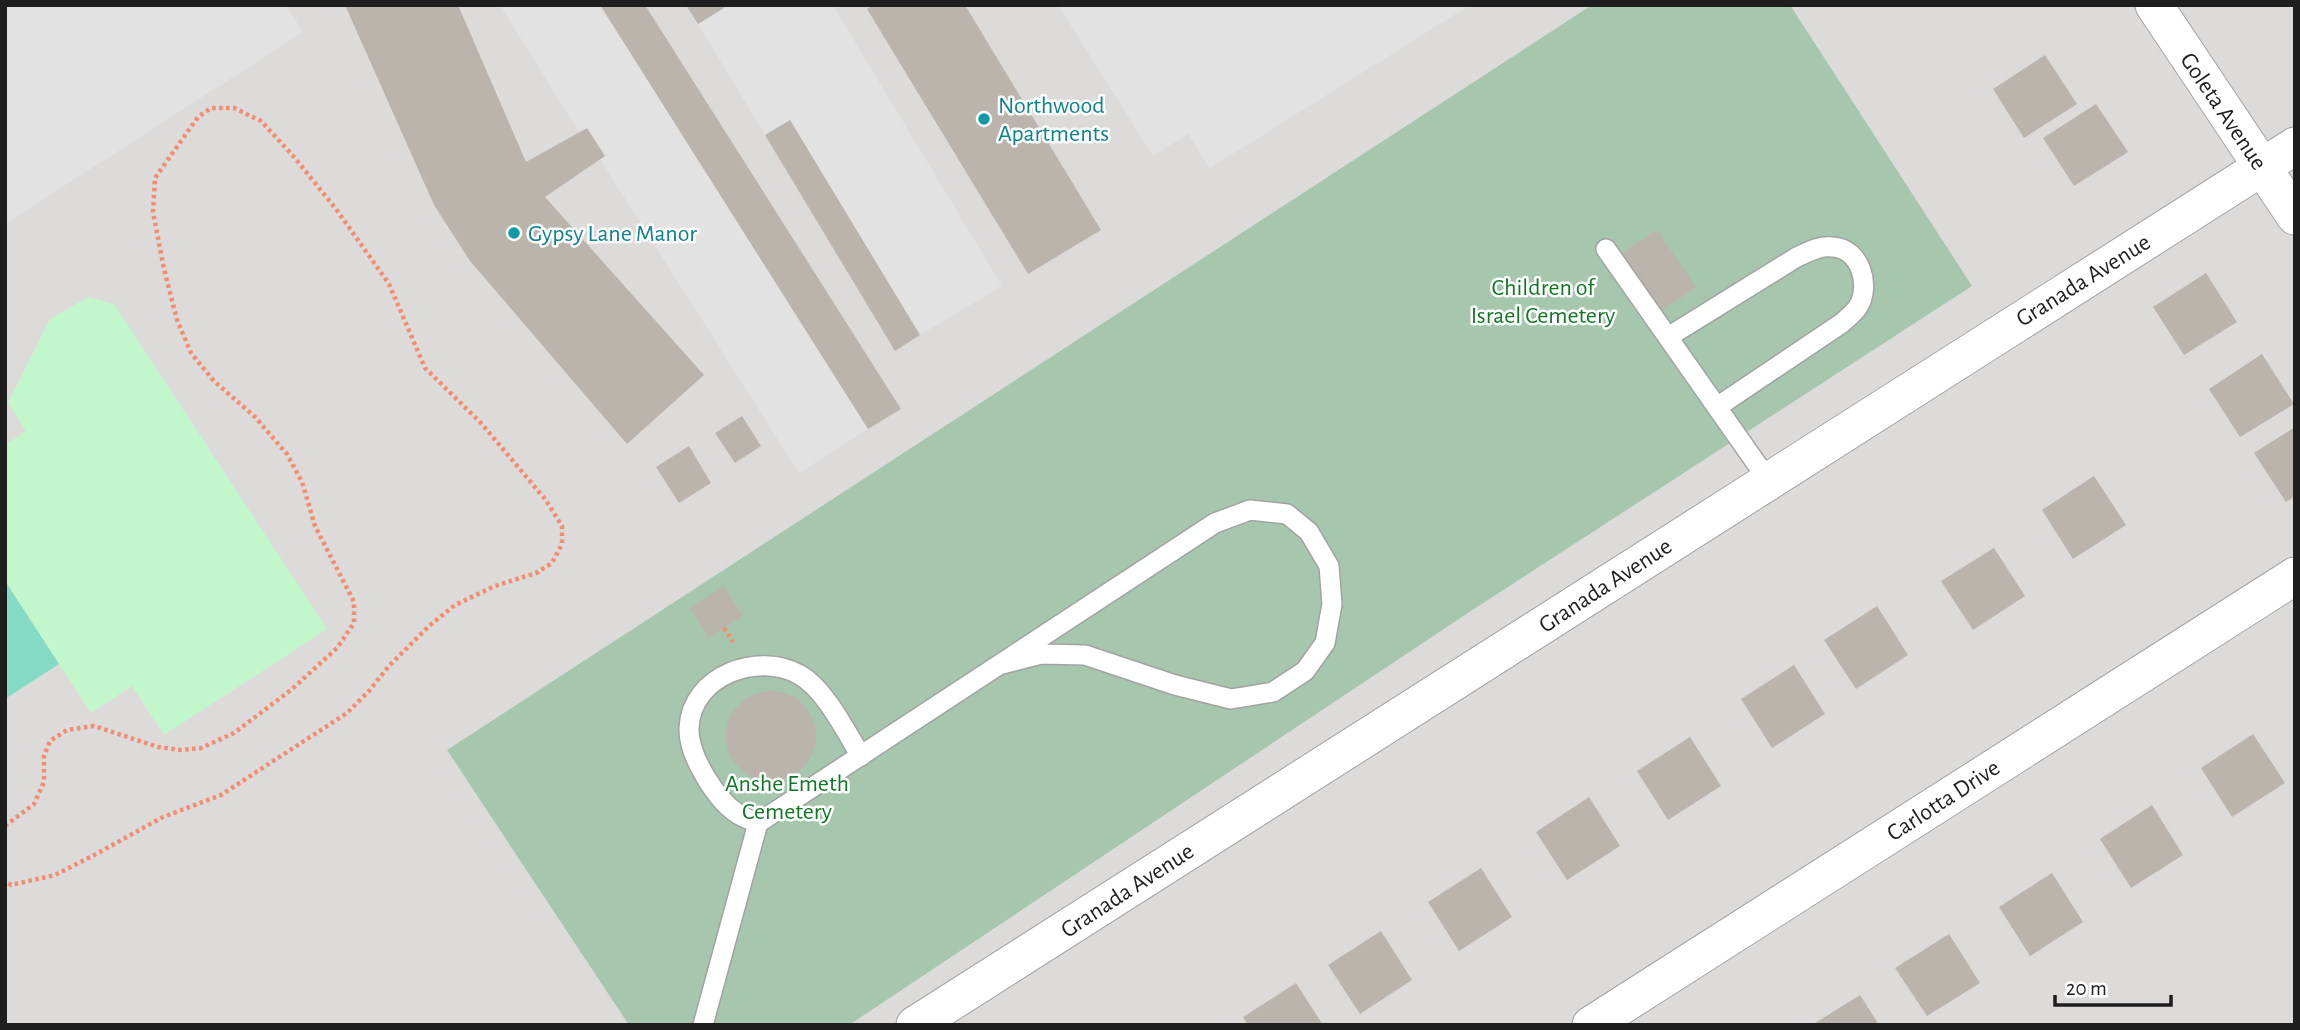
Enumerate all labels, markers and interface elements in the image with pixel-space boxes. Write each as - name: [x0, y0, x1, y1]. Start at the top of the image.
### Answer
- street label: Goleta Avenue: [2175, 49, 2271, 174]
- place label: Northwood Apartments: [998, 94, 1109, 146]
- marker: Northwood Apartments: [976, 111, 992, 127]
- place label: Gypsy Lane Manor: [528, 222, 697, 246]
- marker: Gypsy Lane Manor: [506, 225, 522, 241]
- street label: Granada Avenue: [2012, 230, 2155, 332]
- park label: Children of Israel Cemetery: [1471, 276, 1615, 328]
- street label: Granada Avenue: [1535, 534, 1676, 638]
- street label: Carlotta Drive: [1883, 756, 2004, 846]
- park label: Anshe Emeth Cemetery: [725, 772, 849, 824]
- street label: Granada Avenue: [1057, 839, 1198, 943]
- scale bar: [2055, 964, 2170, 1008]
- text: 20 m: [2066, 978, 2107, 999]

